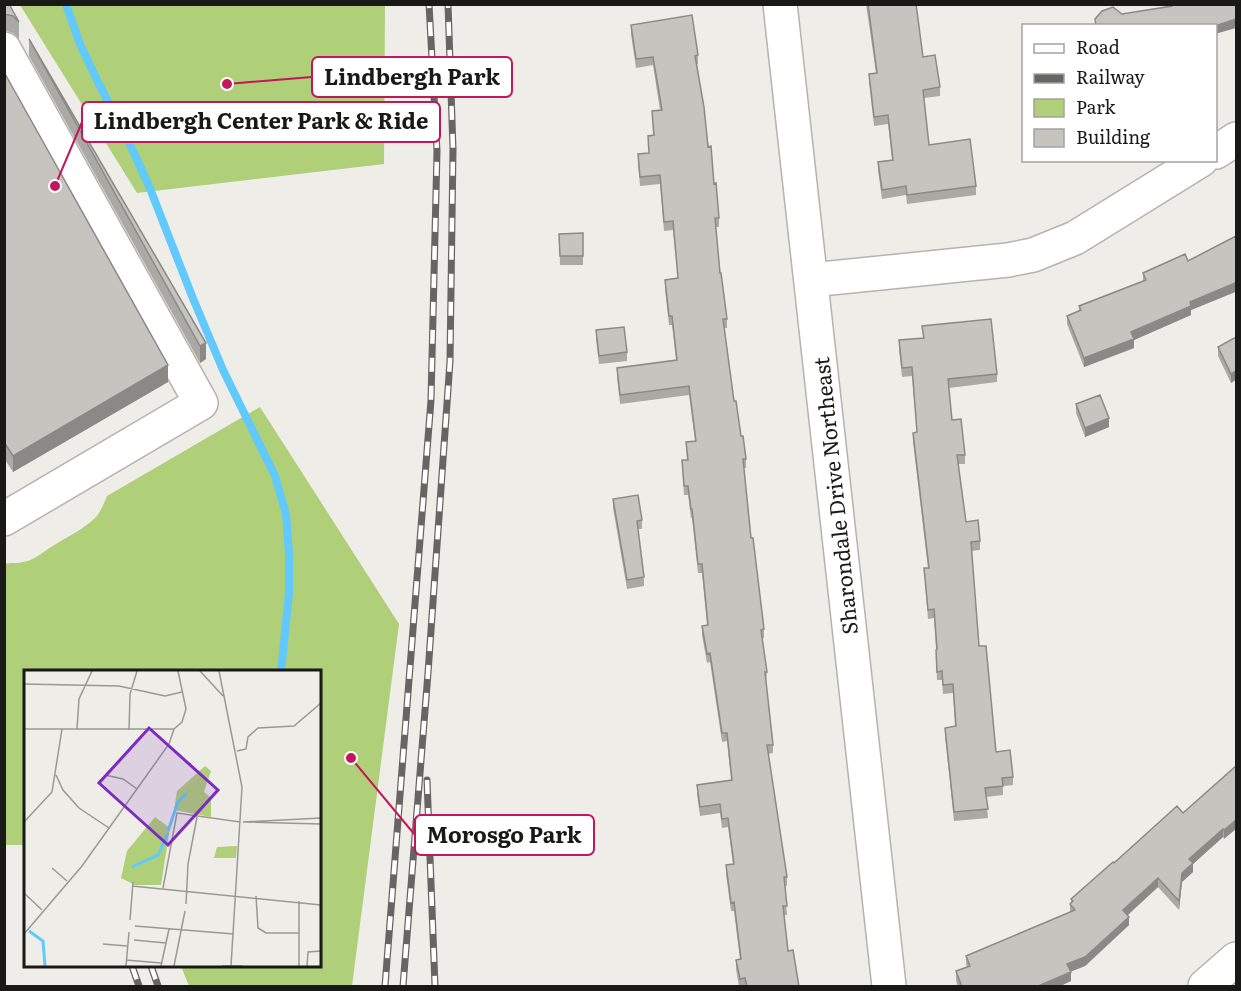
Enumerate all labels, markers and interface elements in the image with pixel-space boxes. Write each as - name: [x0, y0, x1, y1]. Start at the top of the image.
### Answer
- legend: [1022, 24, 1217, 162]
- text: Road: [1076, 33, 1120, 60]
- callout: Lindbergh Park: [312, 57, 512, 97]
- text: Lindbergh Park: [324, 59, 500, 92]
- text: Railway: [1076, 63, 1145, 90]
- text: Park: [1076, 93, 1117, 120]
- callout: Lindbergh Center Park & Ride: [82, 102, 440, 142]
- text: Lindbergh Center Park & Ride: [94, 103, 428, 136]
- text: Building: [1076, 123, 1151, 150]
- street label: Sharondale Drive Northeast: [804, 355, 864, 636]
- inset map: [24, 670, 321, 967]
- callout: Morosgo Park: [415, 815, 594, 855]
- text: Morosgo Park: [426, 817, 582, 850]

